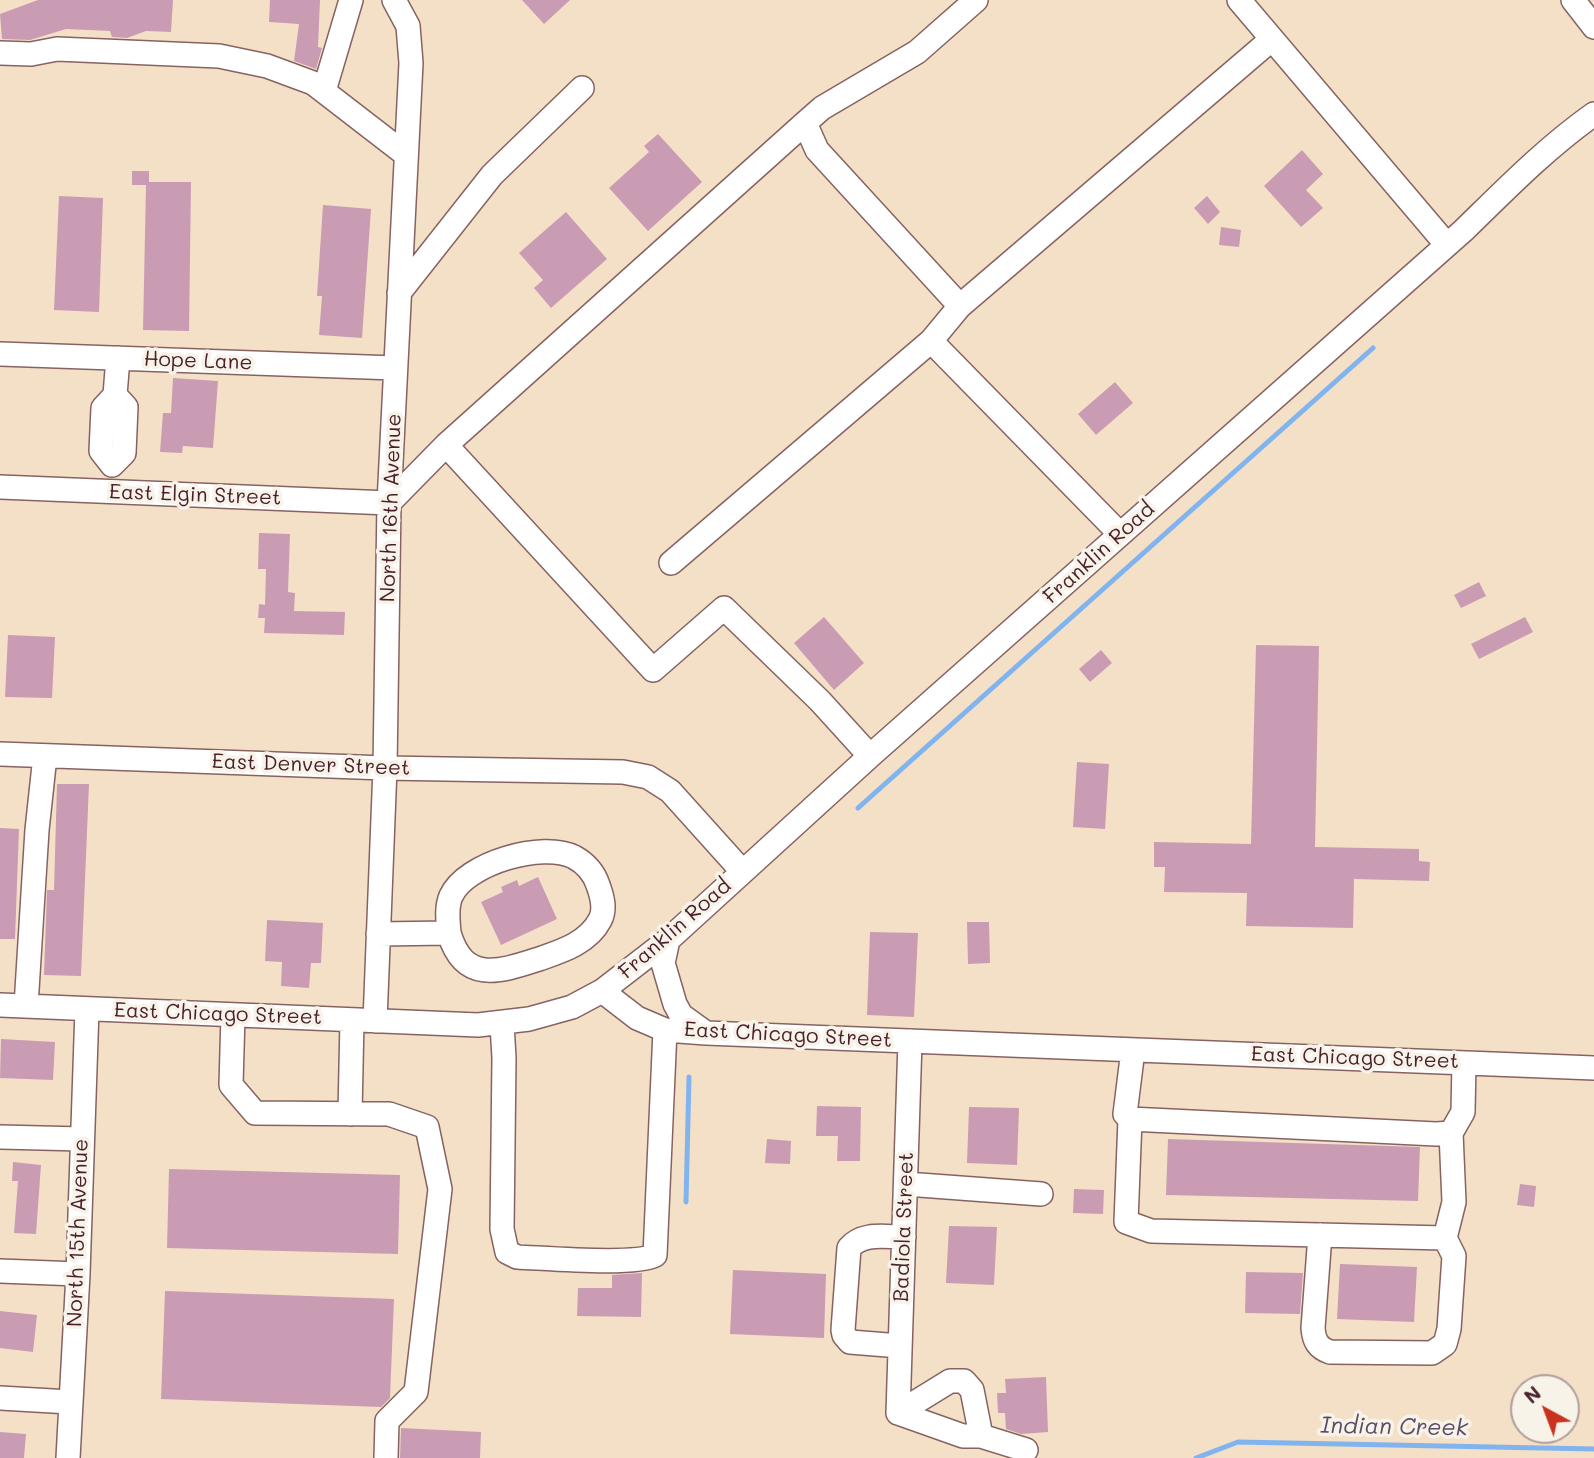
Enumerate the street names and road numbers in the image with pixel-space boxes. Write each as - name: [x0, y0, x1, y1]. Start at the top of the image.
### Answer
- street label: Hope Lane: [143, 347, 253, 375]
- street label: North 16th Avenue: [375, 413, 407, 603]
- street label: East Elgin Street: [108, 479, 282, 511]
- street label: Franklin Road: [1038, 497, 1160, 609]
- street label: East Denver Street: [211, 749, 411, 781]
- street label: Franklin Road: [614, 873, 736, 985]
- street label: East Chicago Street: [114, 998, 322, 1030]
- street label: East Chicago Street: [683, 1017, 893, 1053]
- street label: East Chicago Street: [1251, 1042, 1459, 1074]
- street label: North 15th Avenue: [62, 1138, 94, 1328]
- street label: Badiola Street: [889, 1151, 919, 1303]

